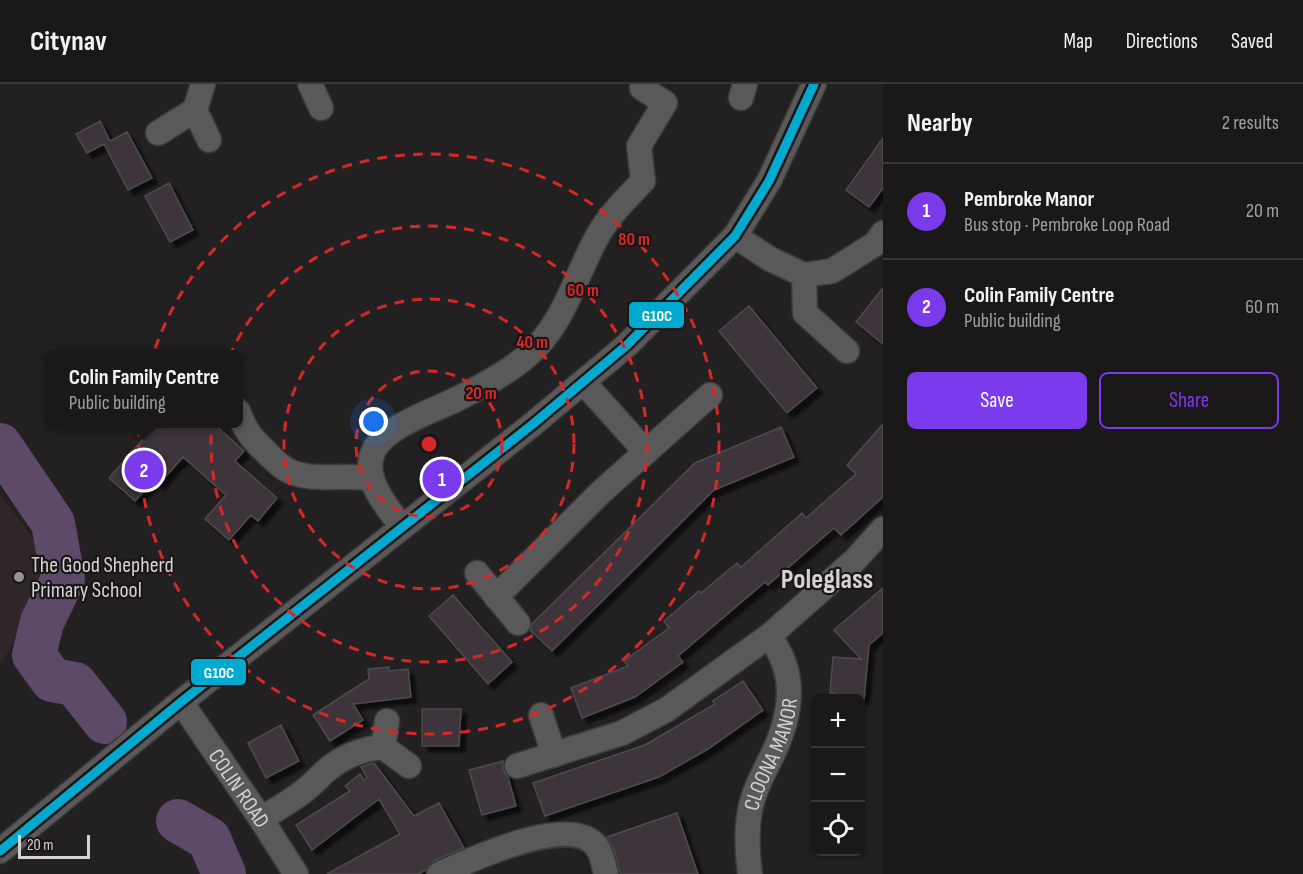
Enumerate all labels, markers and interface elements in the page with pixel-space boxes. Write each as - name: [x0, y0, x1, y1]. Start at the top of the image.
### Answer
- text: Citynav: [30, 25, 107, 58]
- text: Map: [1063, 29, 1093, 54]
- text: Directions: [1126, 29, 1198, 54]
- text: Saved: [1231, 29, 1273, 54]
- text: Nearby: [907, 108, 973, 139]
- text: 2 results: [1222, 111, 1279, 135]
- text: Pembroke Manor: [964, 186, 1094, 213]
- text: 1: [923, 199, 930, 223]
- text: 20 m: [1246, 199, 1279, 223]
- text: Bus stop · Pembroke Loop Road: [964, 213, 1170, 237]
- text: 80 m: [618, 229, 650, 250]
- text: 60 m: [567, 280, 599, 301]
- text: Colin Family Centre: [964, 282, 1114, 309]
- text: 2: [922, 295, 931, 319]
- text: 60 m: [1245, 295, 1279, 319]
- line badge: G10C: [628, 301, 685, 329]
- text: G10C: [642, 307, 672, 326]
- text: Public building: [964, 309, 1061, 333]
- text: 40 m: [516, 332, 548, 353]
- popup: [45, 350, 243, 428]
- text: Colin Family Centre: [69, 364, 219, 391]
- button: Save: [907, 372, 1087, 429]
- button: Share: [1099, 372, 1279, 429]
- text: 20 m: [465, 383, 497, 404]
- text: Public building: [69, 391, 166, 415]
- your location: [359, 407, 388, 436]
- centre of rings: [419, 434, 439, 454]
- pin: 2: [124, 448, 164, 492]
- pin: 1: [422, 456, 462, 502]
- place label: The Good Shepherd Primary School: [31, 552, 174, 604]
- district label: Poleglass: [781, 563, 873, 596]
- marker: The Good Shepherd Primary School: [12, 570, 26, 584]
- line badge: G10C: [190, 658, 247, 686]
- text: G10C: [204, 664, 234, 683]
- map controls: [811, 694, 865, 856]
- button: +: [811, 694, 865, 748]
- street label: CLOONA MANOR: [738, 697, 804, 813]
- street label: COLIN ROAD: [202, 744, 275, 833]
- button: −: [811, 748, 865, 802]
- button: locate: [811, 802, 865, 856]
- scale bar: [18, 832, 90, 860]
- text: 20 m: [27, 836, 54, 855]

